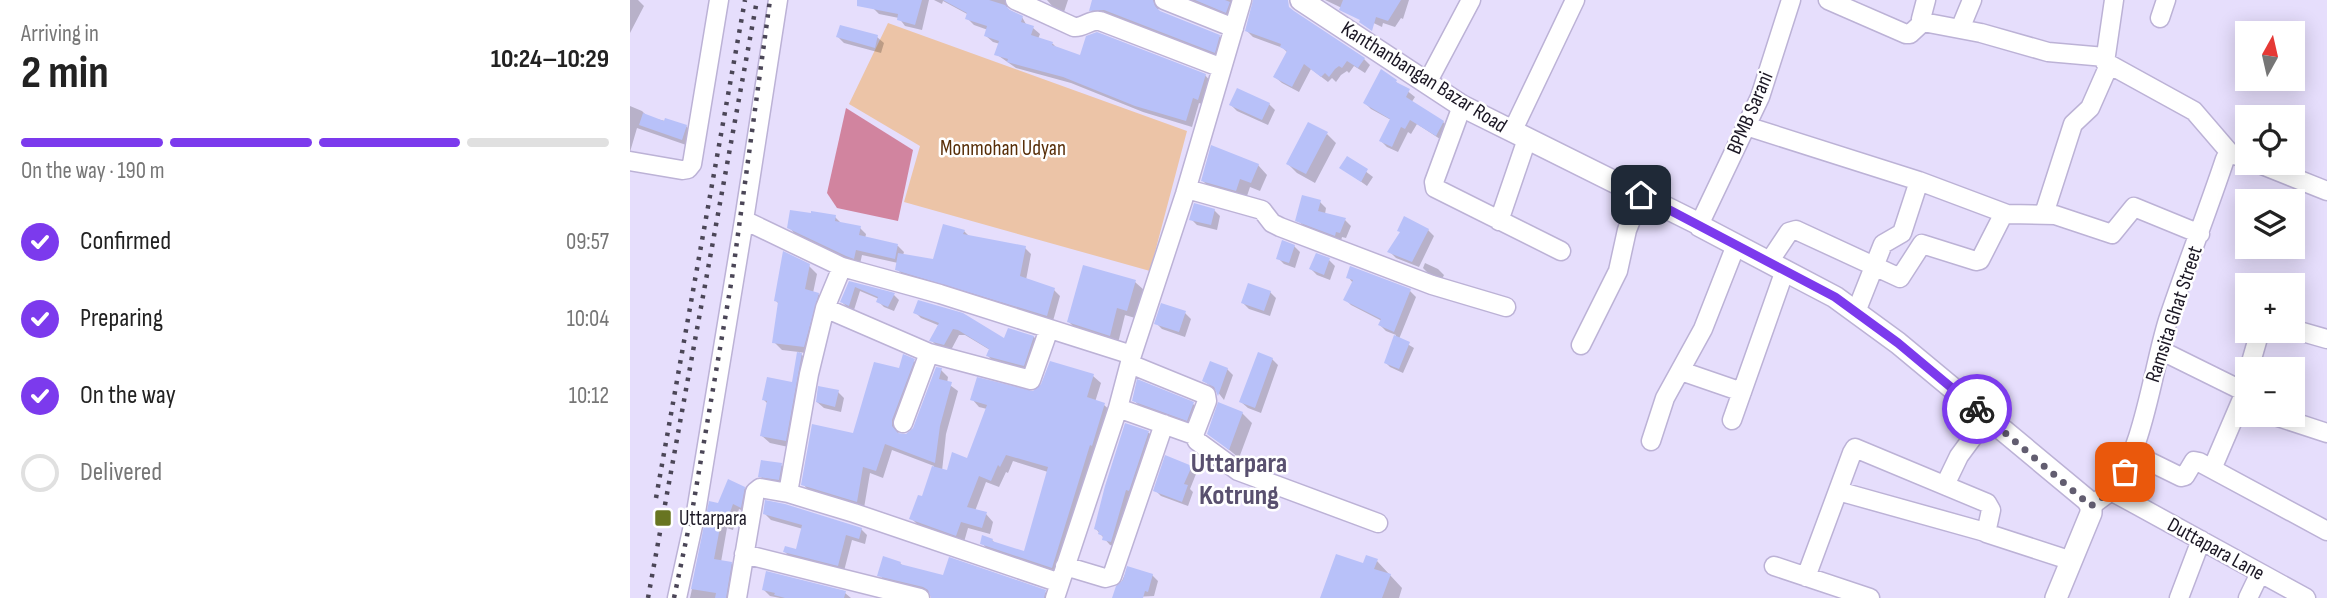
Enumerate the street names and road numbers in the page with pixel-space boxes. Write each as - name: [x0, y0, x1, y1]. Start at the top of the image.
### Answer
- street label: Kanthanbangan Bazar Road: [1336, 16, 1512, 138]
- street label: BPMB Sarani: [1721, 68, 1779, 158]
- street label: Ramsita Ghat Street: [2140, 243, 2208, 385]
- street label: Duttapara Lane: [2163, 512, 2269, 586]

